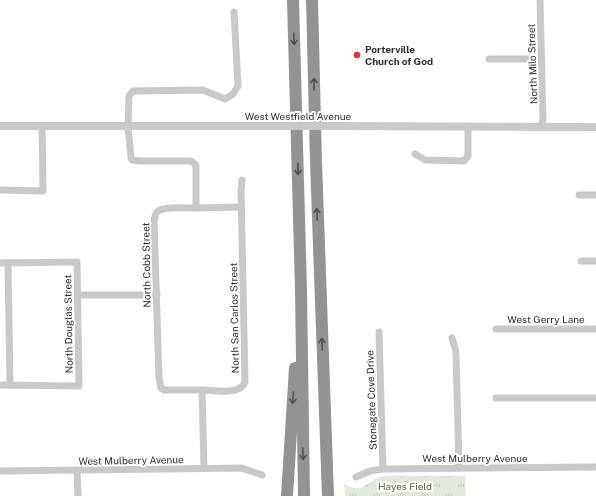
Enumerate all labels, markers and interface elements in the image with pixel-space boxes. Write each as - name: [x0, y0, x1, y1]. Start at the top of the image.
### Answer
- street label: North Milo Street: [525, 24, 539, 104]
- one-way arrow: [291, 32, 298, 45]
- place label: Porterville Church of God: [365, 43, 433, 67]
- marker: Porterville Church of God: [352, 50, 362, 60]
- one-way arrow: [310, 78, 318, 91]
- street label: West Westfield Avenue: [245, 110, 352, 122]
- one-way arrow: [294, 162, 302, 175]
- one-way arrow: [314, 208, 321, 221]
- street label: North Cobb Street: [139, 222, 153, 308]
- street label: North San Carlos Street: [227, 262, 241, 373]
- street label: North Douglas Street: [61, 274, 75, 373]
- street label: West Gerry Lane: [507, 313, 585, 325]
- one-way arrow: [318, 338, 326, 351]
- street label: Stonegate Cove Drive: [363, 350, 379, 450]
- one-way arrow: [289, 391, 296, 404]
- one-way arrow: [299, 447, 307, 460]
- street label: West Mulberry Avenue: [422, 452, 528, 464]
- street label: West Mulberry Avenue: [78, 453, 184, 467]
- park label: Hayes Field: [378, 480, 432, 492]

